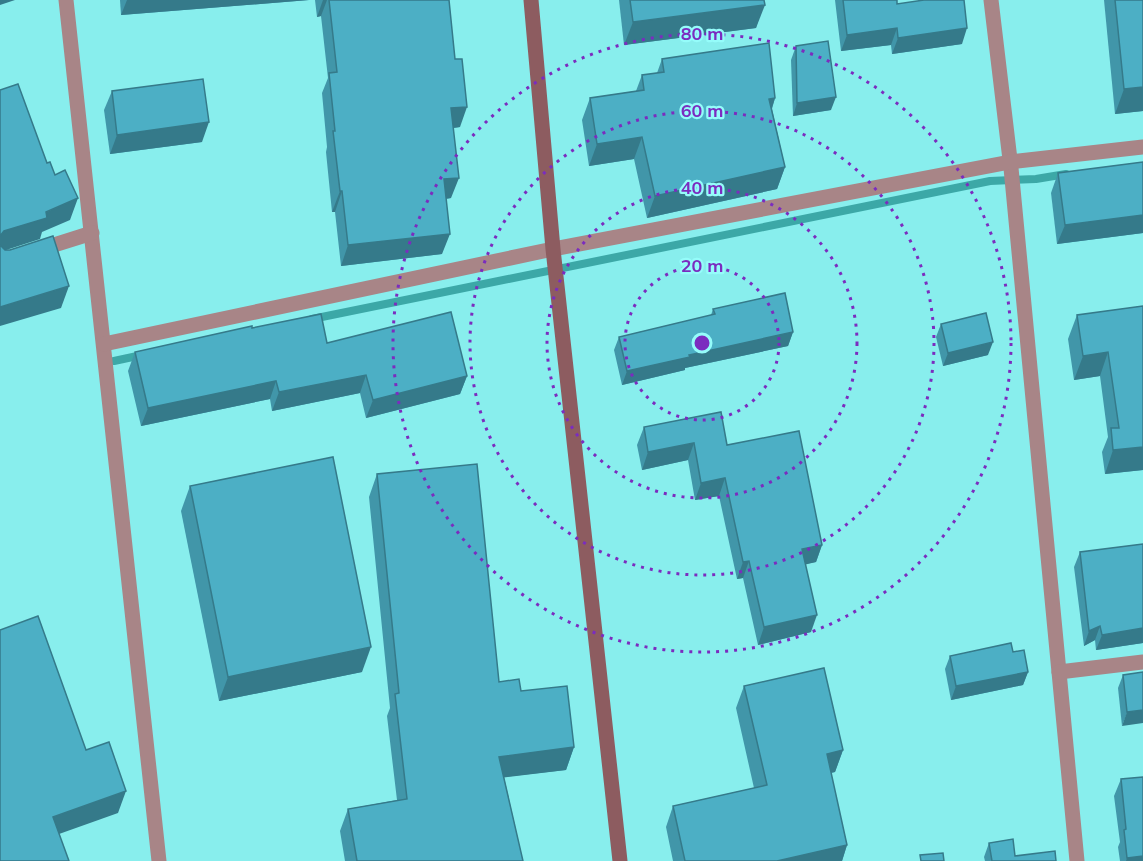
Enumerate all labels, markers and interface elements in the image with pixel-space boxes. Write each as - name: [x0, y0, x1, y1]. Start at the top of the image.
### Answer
- text: 80 m: [681, 22, 723, 45]
- text: 60 m: [681, 99, 723, 122]
- text: 40 m: [681, 176, 723, 199]
- text: 20 m: [681, 254, 723, 277]
- centre of rings: [692, 333, 712, 353]

